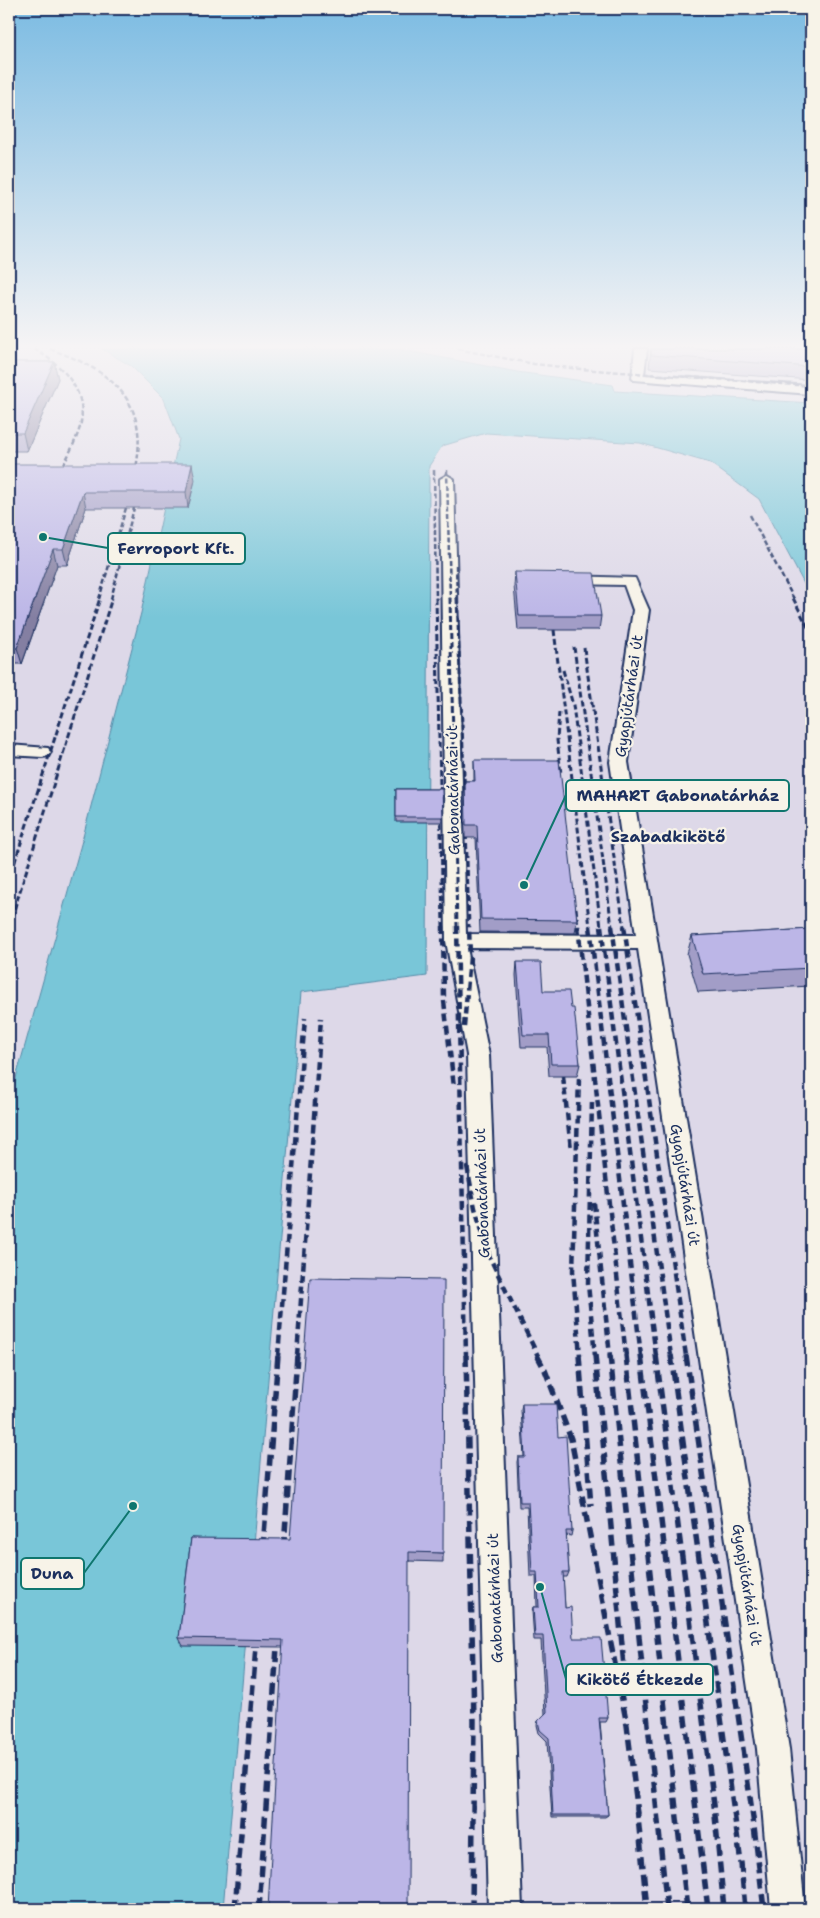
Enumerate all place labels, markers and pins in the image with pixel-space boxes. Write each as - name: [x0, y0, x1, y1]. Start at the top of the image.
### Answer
- callout: Ferroport Kft.: [108, 533, 245, 564]
- callout: MAHART Gabonatárház: [566, 780, 789, 811]
- callout: Duna: [21, 1558, 84, 1589]
- callout: Kikötő Étkezde: [566, 1664, 713, 1695]

